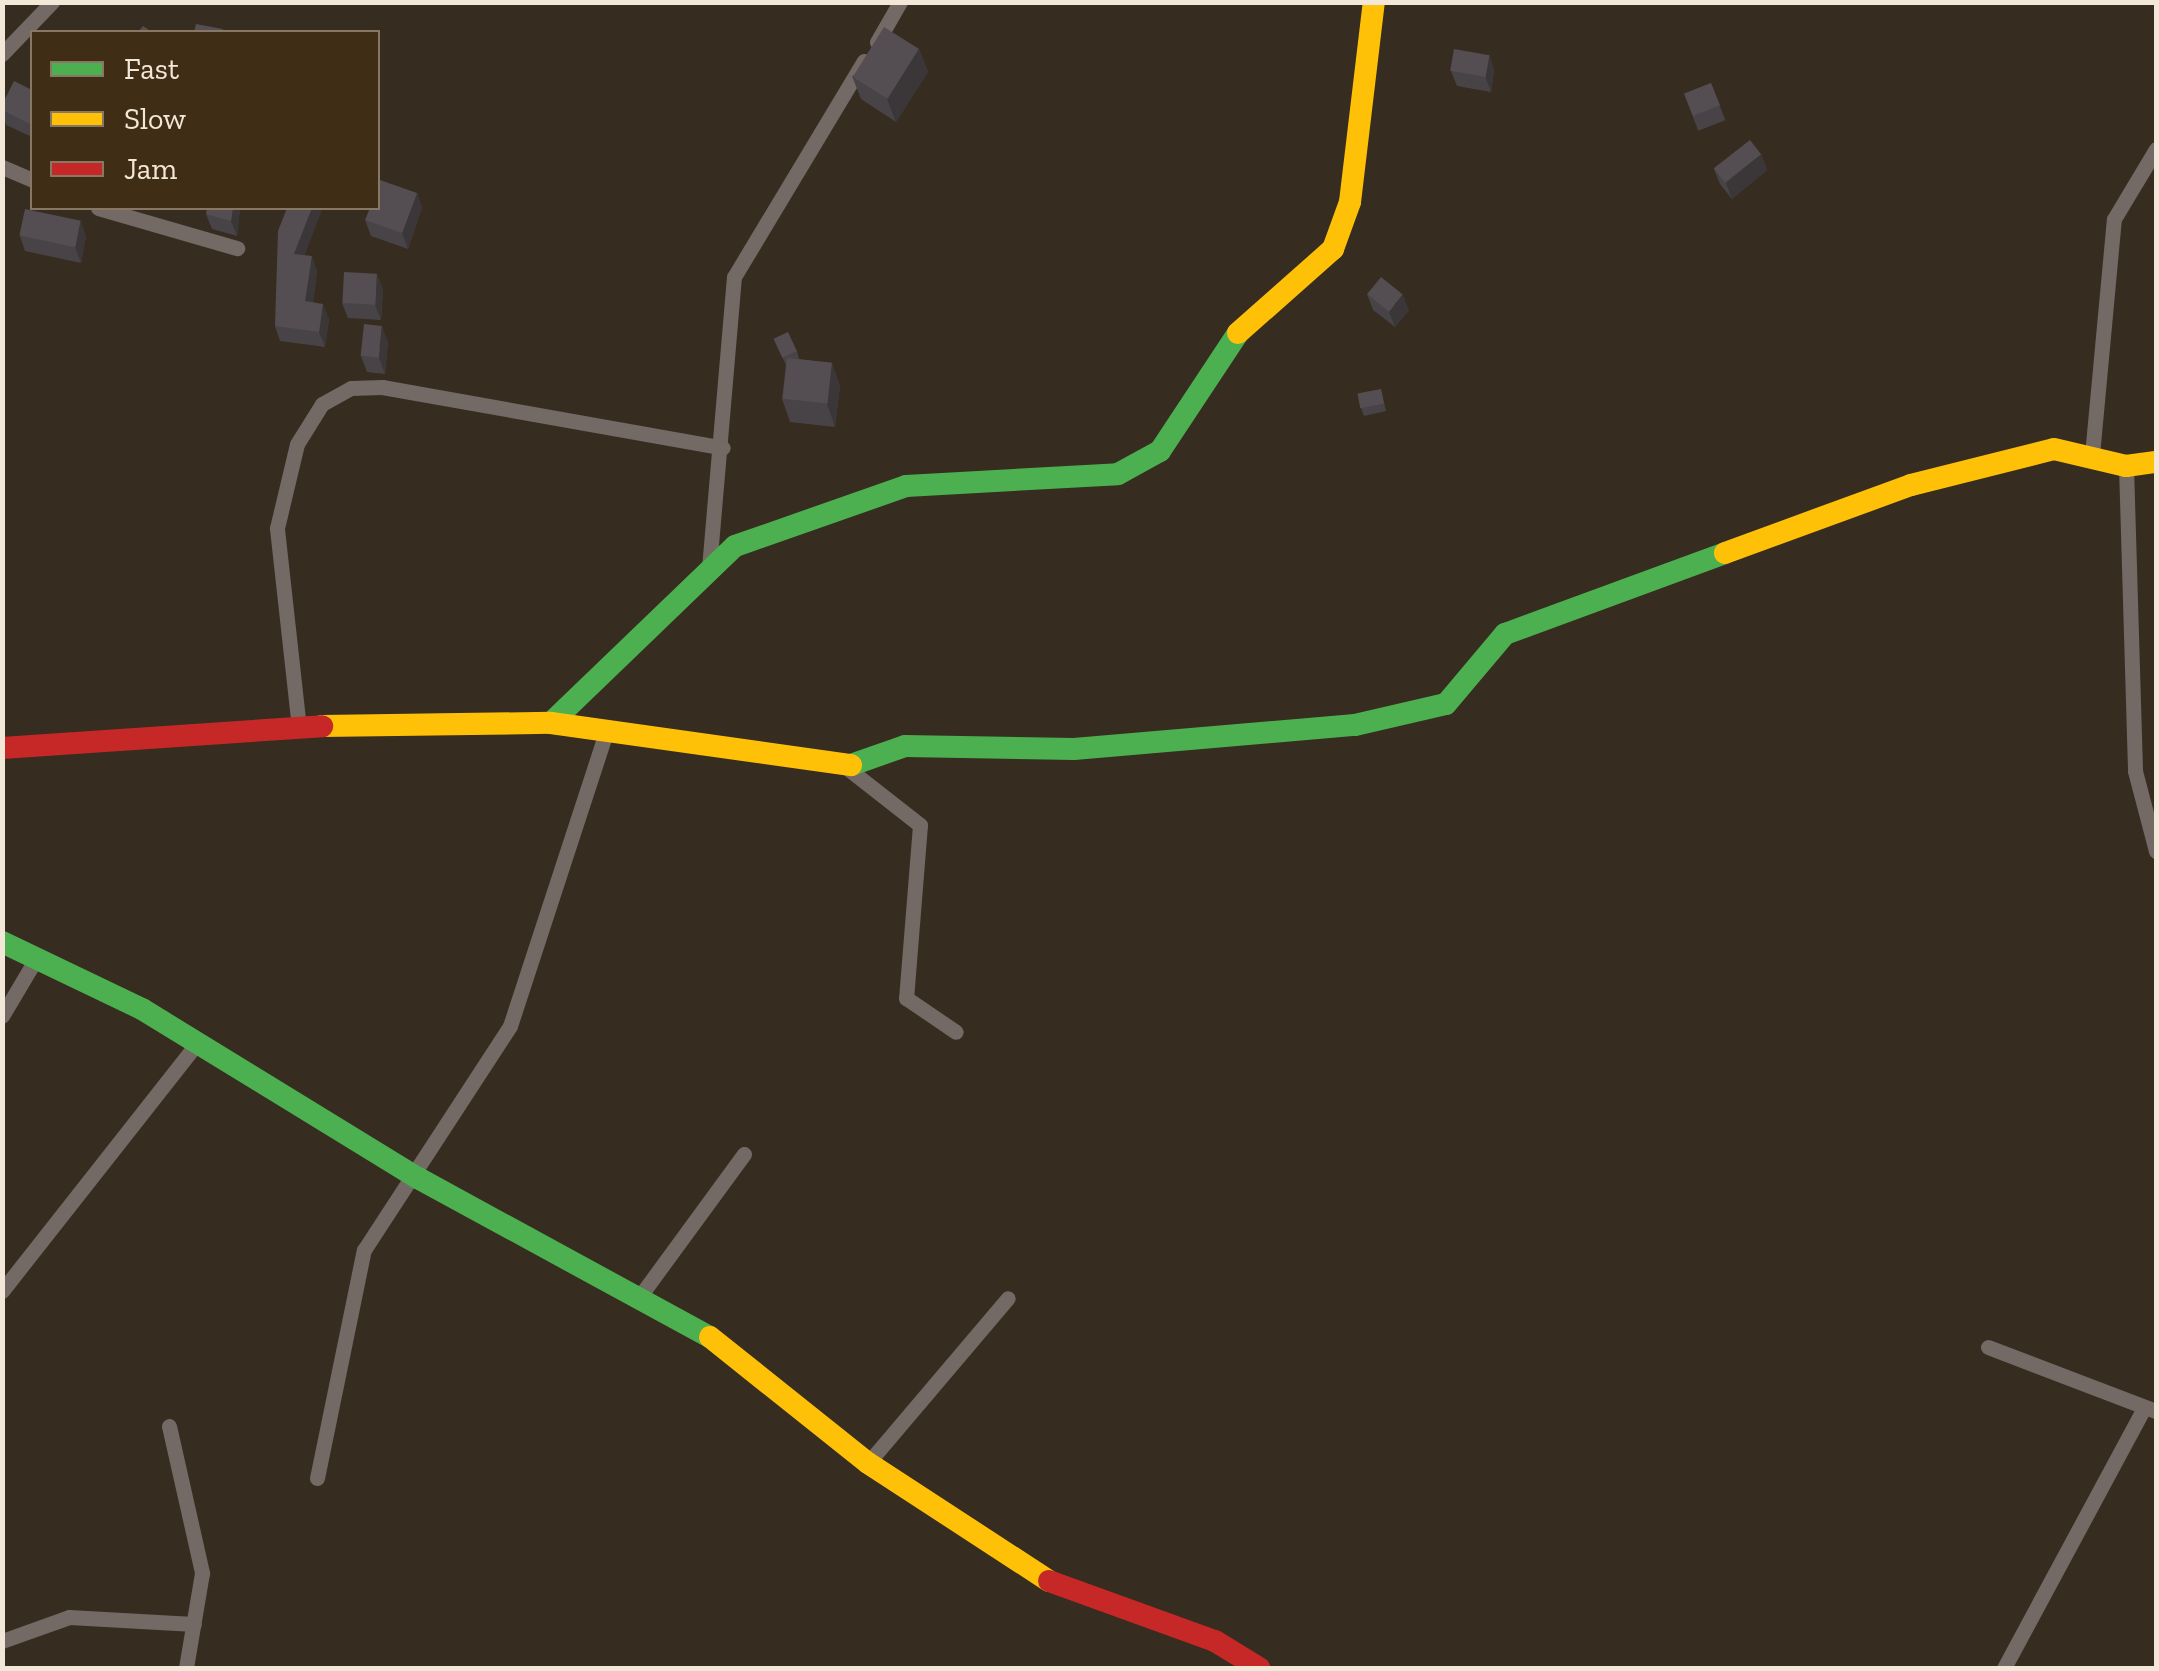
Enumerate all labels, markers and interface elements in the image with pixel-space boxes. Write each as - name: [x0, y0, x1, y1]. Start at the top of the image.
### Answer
- legend: [30, 30, 380, 210]
- text: Fast: [124, 51, 179, 87]
- text: Slow: [124, 101, 186, 137]
- text: Jam: [124, 151, 177, 187]

